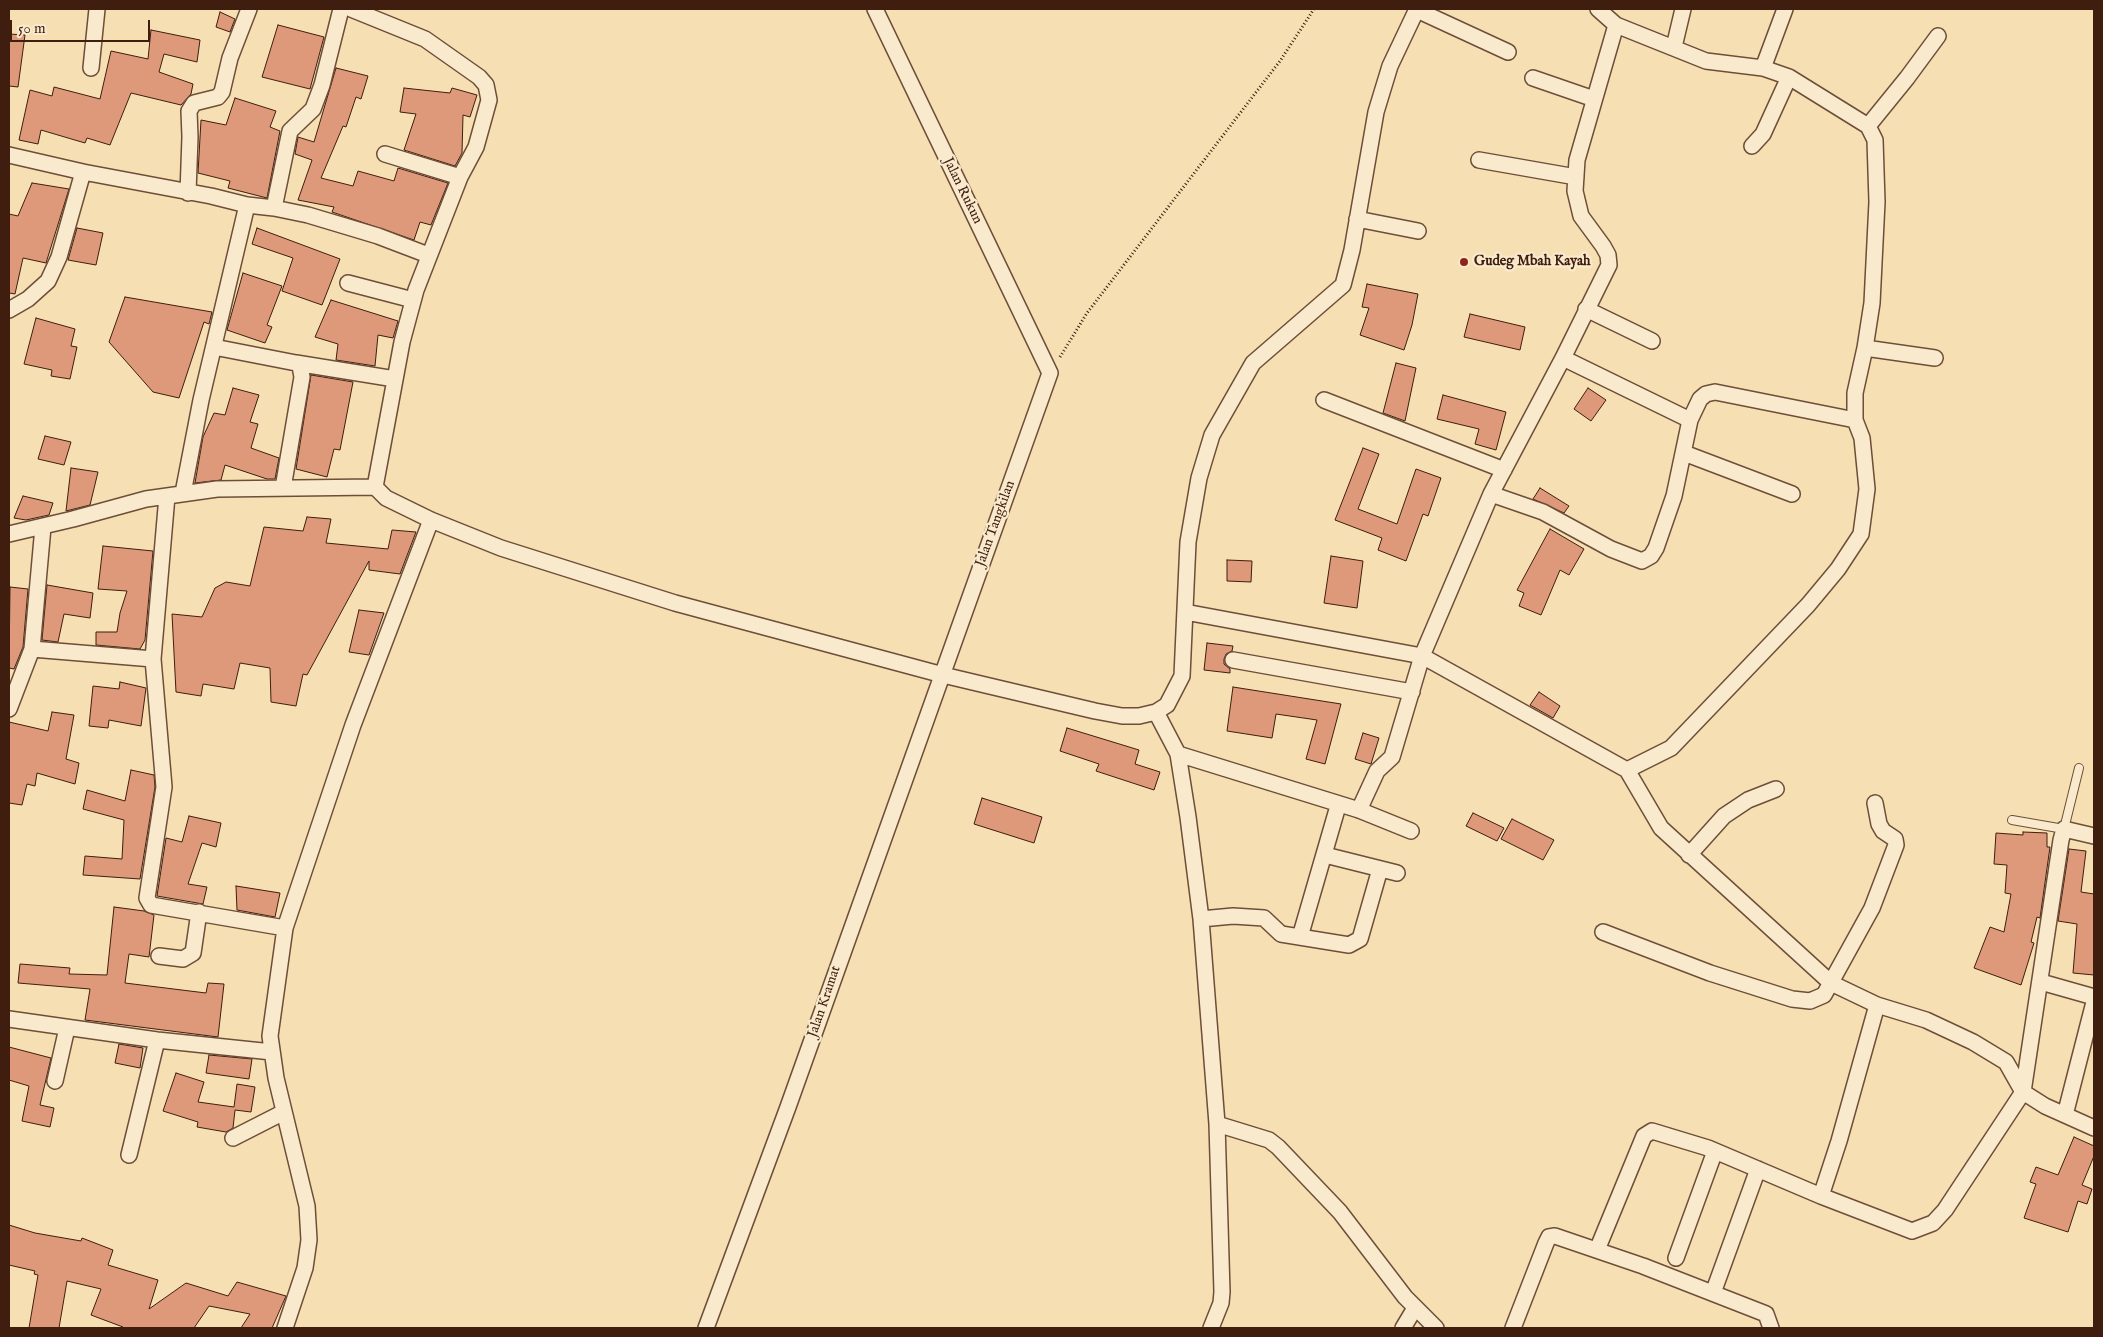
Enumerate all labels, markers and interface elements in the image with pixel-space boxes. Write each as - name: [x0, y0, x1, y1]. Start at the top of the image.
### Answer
- scale bar: [12, 10, 152, 42]
- text: 50 m: [18, 19, 46, 38]
- street label: Jalan Rukun: [939, 155, 985, 227]
- place label: Gudeg Mbah Kayah: [1474, 254, 1590, 270]
- marker: Gudeg Mbah Kayah: [1458, 256, 1470, 268]
- street label: Jalan Tangkilan: [973, 479, 1019, 569]
- street label: Jalan Kramat: [805, 964, 845, 1040]

